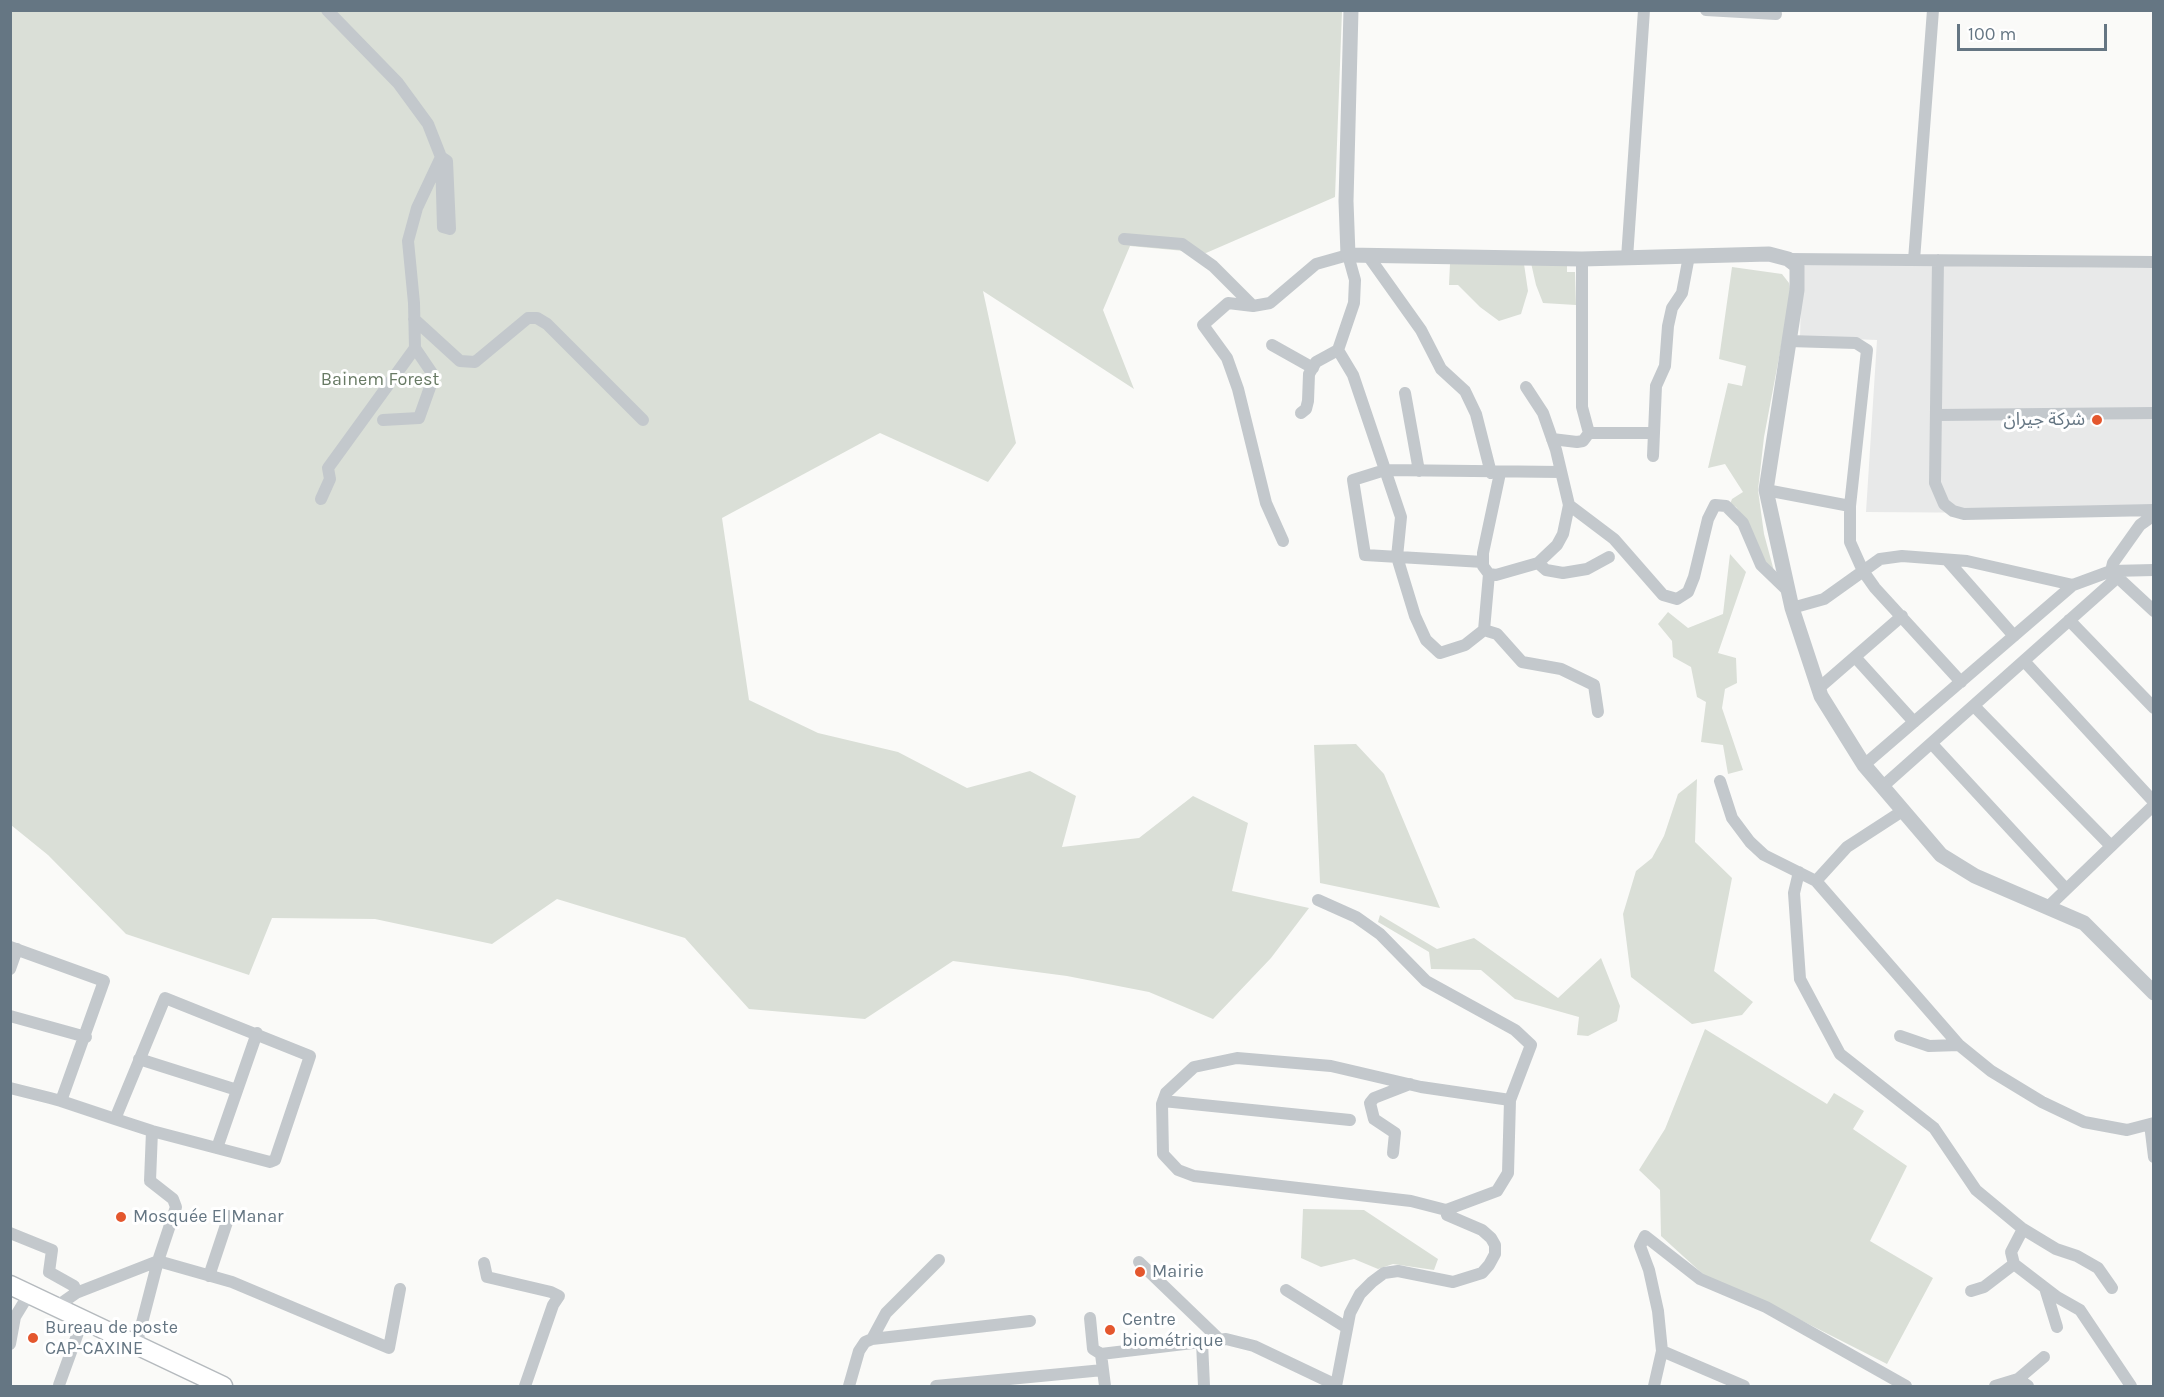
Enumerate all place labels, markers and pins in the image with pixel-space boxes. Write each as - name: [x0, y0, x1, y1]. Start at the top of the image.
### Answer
- place label: شركة جيران: [2003, 409, 2085, 431]
- marker: شركة جيران: [2090, 413, 2104, 427]
- place label: Mosquée El Manar: [133, 1206, 284, 1228]
- marker: Mosquée El Manar: [114, 1210, 128, 1224]
- place label: Mairie: [1152, 1261, 1204, 1283]
- marker: Mairie: [1133, 1265, 1147, 1279]
- place label: Centre biométrique: [1122, 1309, 1223, 1352]
- place label: Bureau de poste CAP-CAXINE: [45, 1317, 178, 1360]
- marker: Centre biométrique: [1103, 1323, 1117, 1337]
- marker: Bureau de poste CAP-CAXINE: [26, 1331, 40, 1345]

